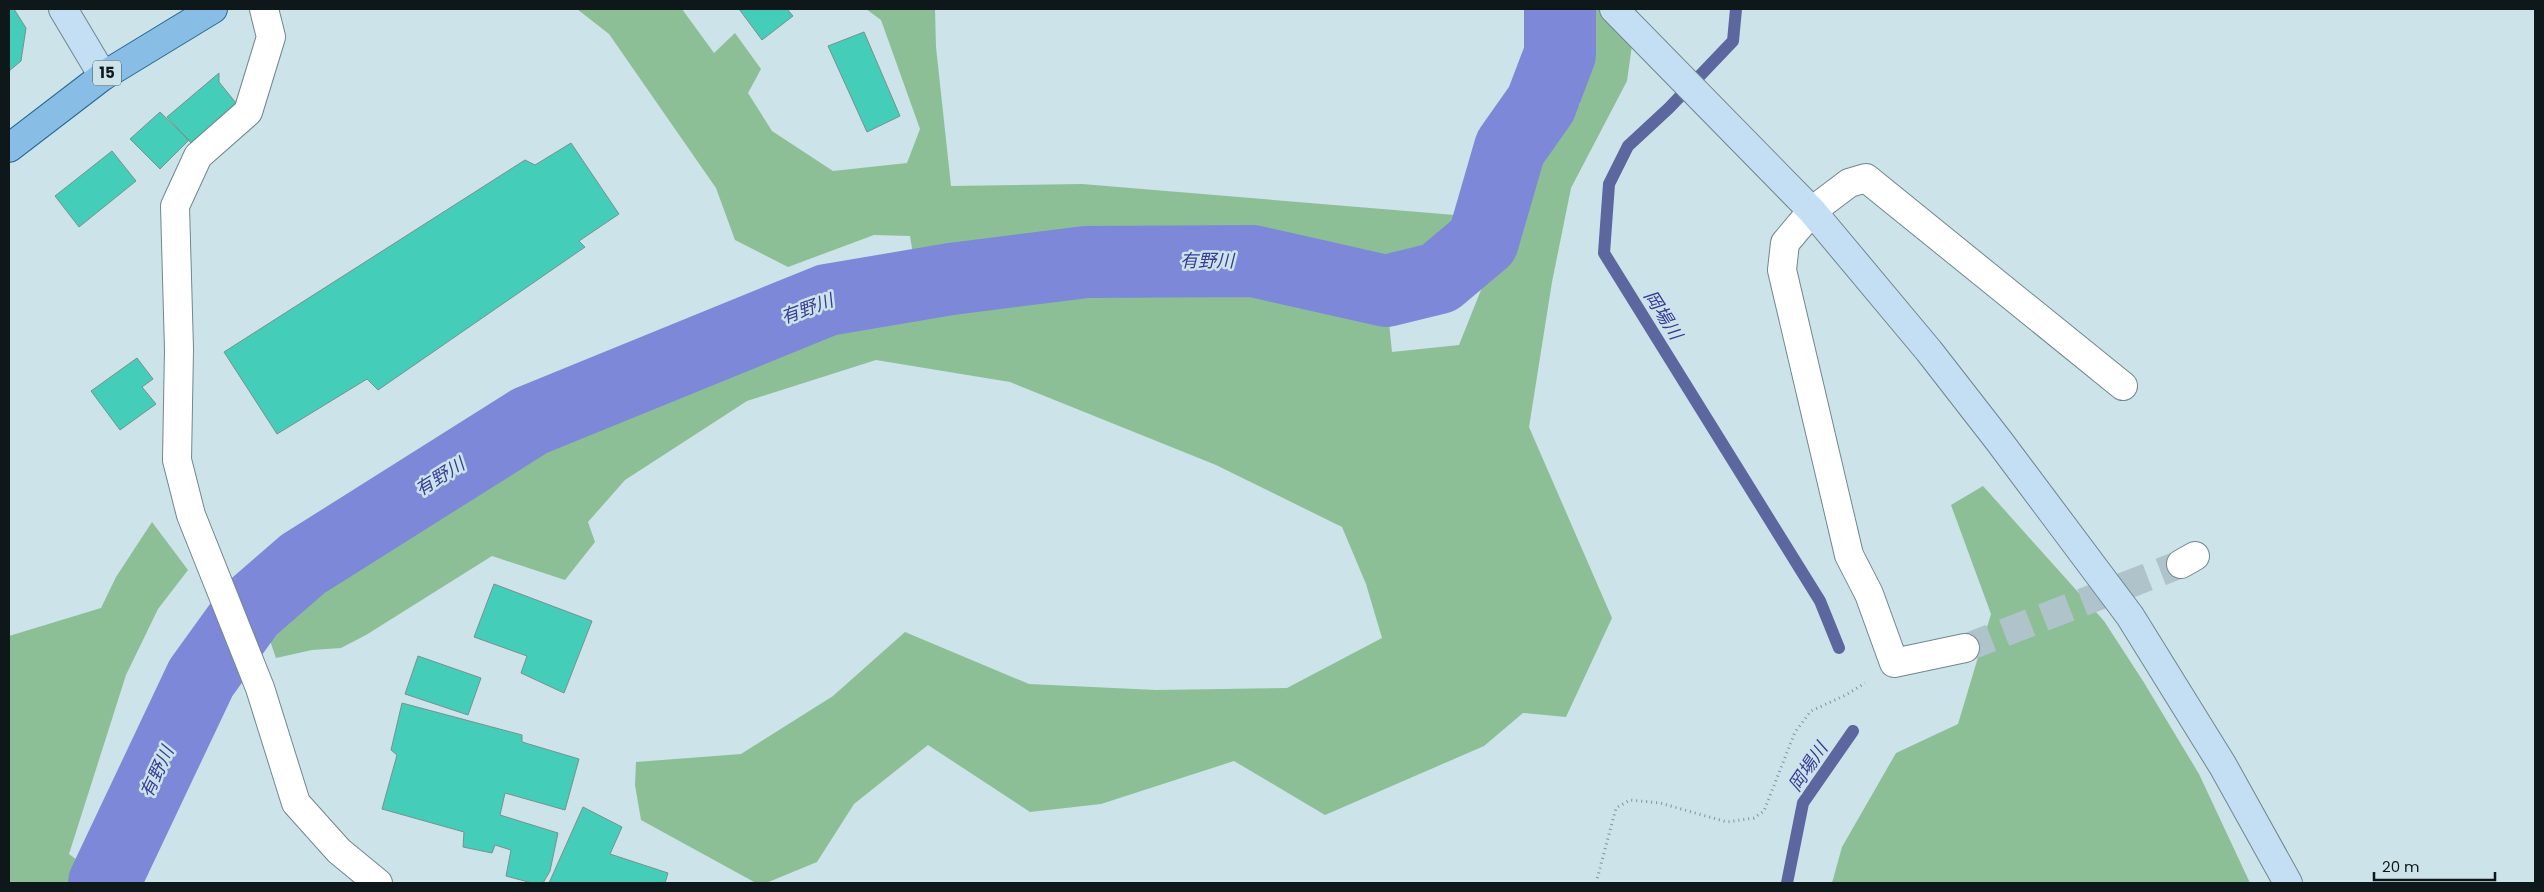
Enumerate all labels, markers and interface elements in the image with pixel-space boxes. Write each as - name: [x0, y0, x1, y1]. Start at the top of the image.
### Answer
- road number: 15: [93, 60, 121, 86]
- water label: 有野川: [1180, 248, 1236, 273]
- water label: 岡場川: [1639, 285, 1689, 346]
- water label: 有野川: [777, 287, 838, 330]
- water label: 有野川: [410, 451, 471, 501]
- water label: 岡場川: [1782, 736, 1834, 796]
- water label: 有野川: [134, 740, 180, 802]
- scale bar: [2374, 850, 2495, 882]
- text: 20 m: [2382, 856, 2420, 877]

